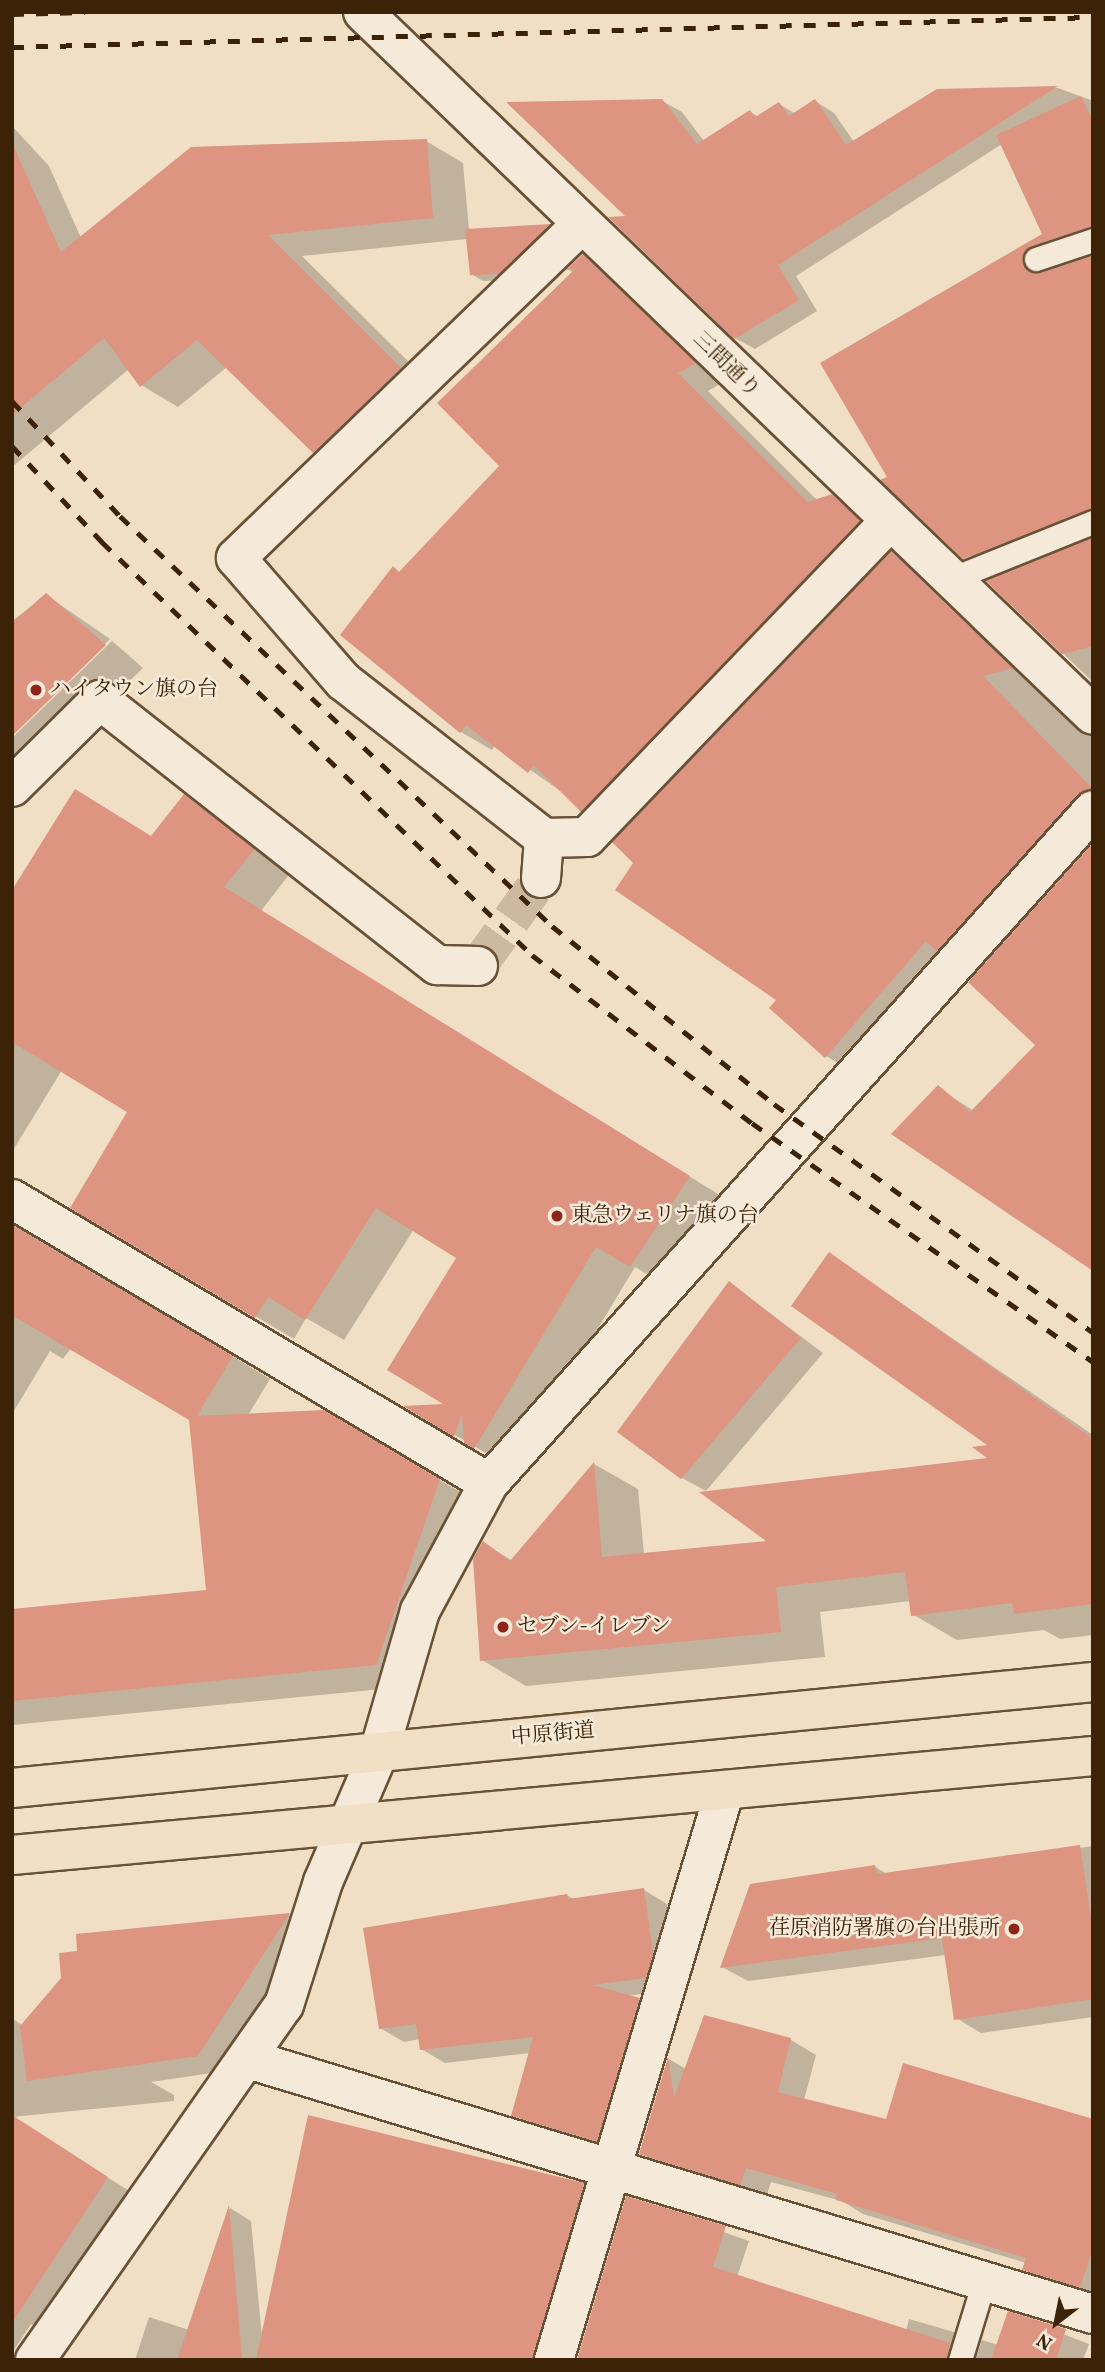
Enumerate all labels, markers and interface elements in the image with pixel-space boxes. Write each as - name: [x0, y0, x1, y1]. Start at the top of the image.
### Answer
- street label: 三間通り: [687, 327, 765, 403]
- place label: ハイタウン旗の台: [50, 677, 218, 703]
- marker: ハイタウン旗の台: [28, 682, 44, 698]
- place label: 東急ウェリナ旗の台: [571, 1203, 760, 1229]
- marker: 東急ウェリナ旗の台: [549, 1208, 565, 1224]
- place label: セブン-イレブン: [517, 1614, 673, 1640]
- marker: セブン-イレブン: [495, 1619, 511, 1635]
- street label: 中原街道: [510, 1719, 596, 1751]
- place label: 荏原消防署旗の台出張所: [769, 1916, 1000, 1942]
- marker: 荏原消防署旗の台出張所: [1006, 1921, 1022, 1937]
- north arrow: [1021, 2288, 1091, 2358]
- text: N: [1032, 2326, 1058, 2355]

